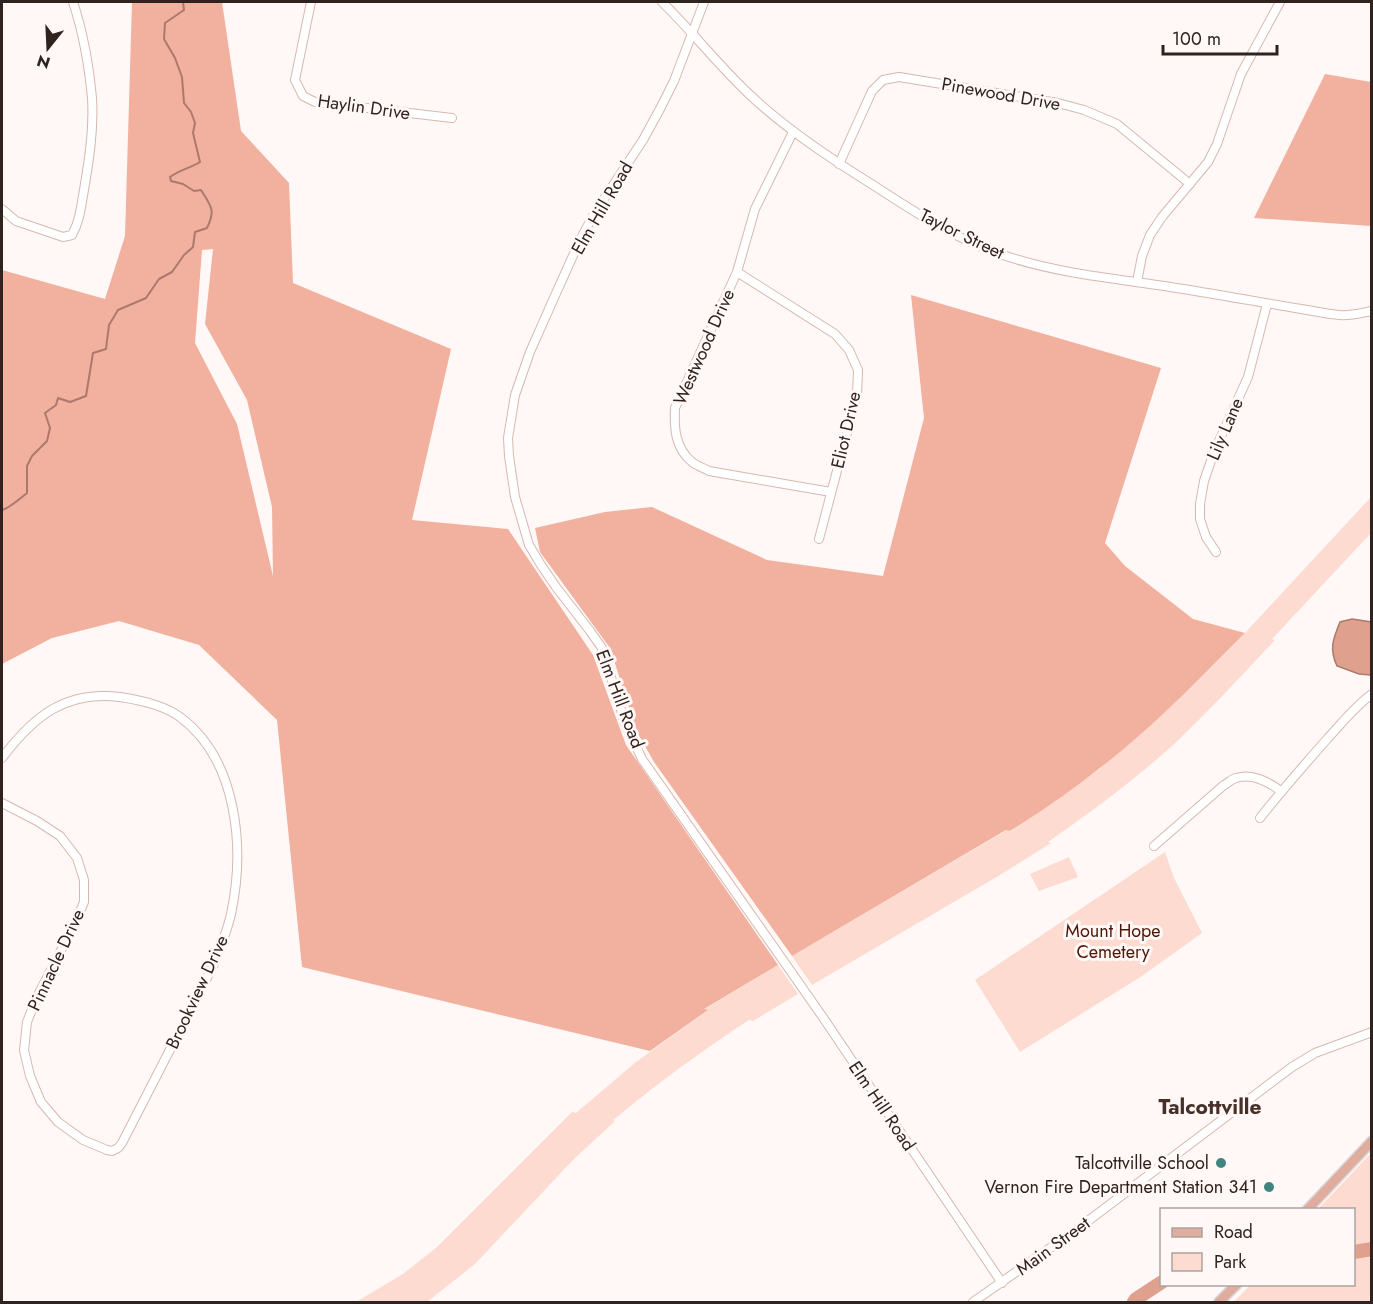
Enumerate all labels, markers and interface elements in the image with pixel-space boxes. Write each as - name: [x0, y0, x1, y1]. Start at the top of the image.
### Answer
- north arrow: [18, 18, 78, 78]
- scale bar: [1163, 18, 1277, 56]
- text: 100 m: [1172, 26, 1221, 52]
- text: N: [34, 49, 53, 75]
- street label: Pinewood Drive: [940, 71, 1062, 117]
- street label: Haylin Drive: [316, 88, 412, 126]
- street label: Elm Hill Road: [565, 157, 639, 259]
- street label: Taylor Street: [915, 202, 1009, 266]
- street label: Westwood Drive: [667, 285, 741, 409]
- street label: Eliot Drive: [825, 389, 867, 471]
- street label: Lily Lane: [1200, 394, 1250, 464]
- street label: Elm Hill Road: [589, 646, 651, 752]
- street label: Pinnacle Drive: [21, 905, 91, 1015]
- park label: Mount Hope Cemetery: [1065, 918, 1161, 965]
- street label: Brookview Drive: [159, 931, 235, 1053]
- street label: Elm Hill Road: [842, 1056, 922, 1156]
- district label: Talcottville: [1158, 1092, 1262, 1122]
- place label: Talcottville School: [1075, 1150, 1209, 1176]
- marker: Talcottville School: [1214, 1156, 1228, 1170]
- place label: Vernon Fire Department Station 341: [984, 1174, 1257, 1200]
- marker: Vernon Fire Department Station 341: [1262, 1180, 1276, 1194]
- legend: [1160, 1208, 1355, 1286]
- street label: Main Street: [1011, 1210, 1096, 1282]
- text: Road: [1214, 1219, 1253, 1245]
- text: Park: [1214, 1249, 1246, 1275]

